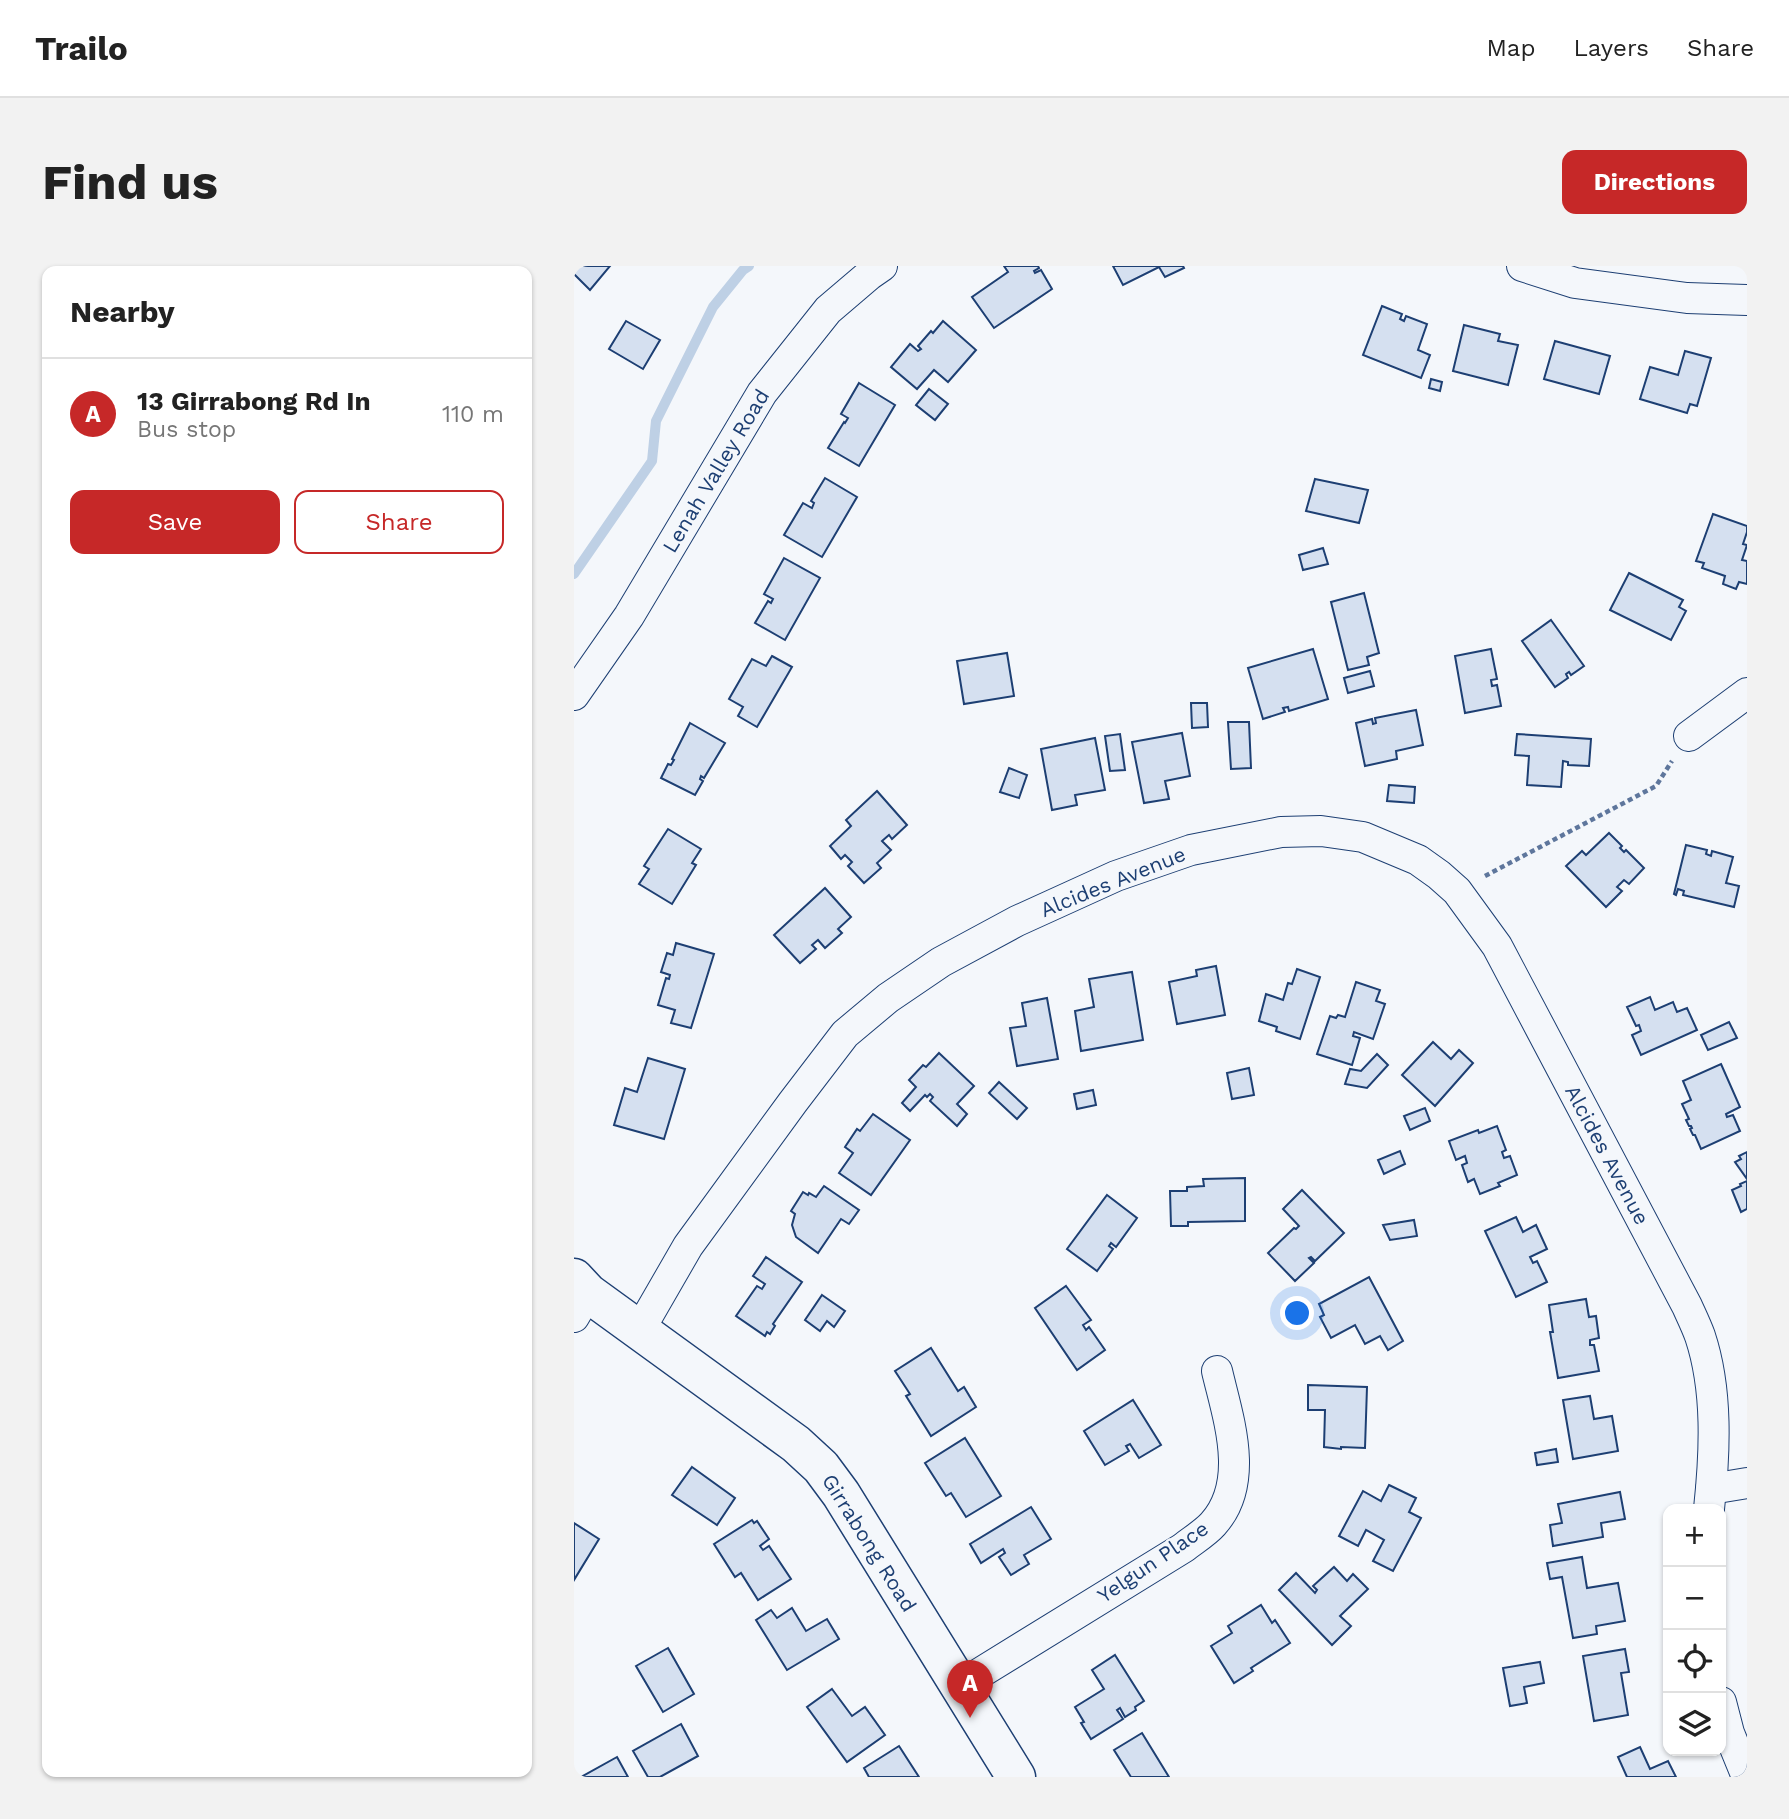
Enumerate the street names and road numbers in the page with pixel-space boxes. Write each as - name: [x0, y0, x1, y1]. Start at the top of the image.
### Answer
- street label: Lenah Valley Road: [657, 385, 774, 557]
- street label: Alcides Avenue: [1036, 841, 1189, 922]
- street label: Alcides Avenue: [1560, 1081, 1655, 1229]
- street label: Girrabong Road: [817, 1469, 922, 1616]
- street label: Yelgun Place: [1093, 1515, 1213, 1608]

